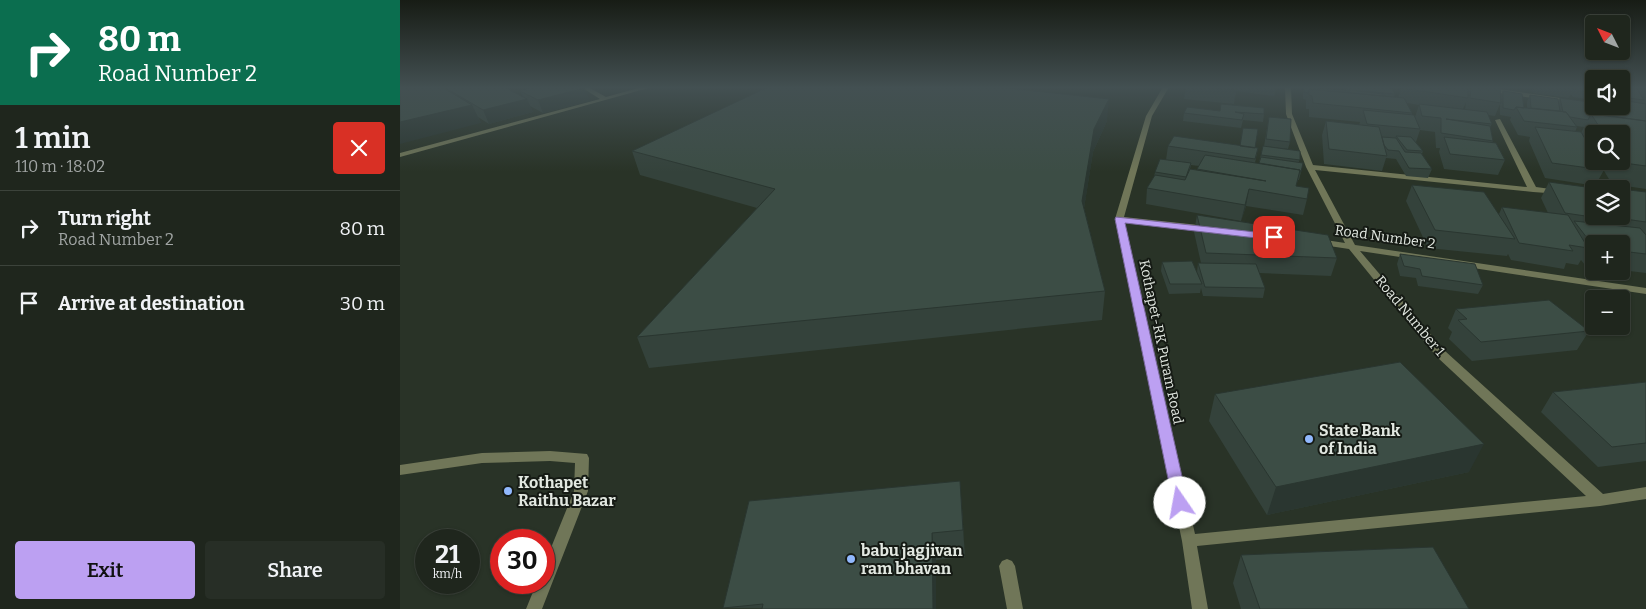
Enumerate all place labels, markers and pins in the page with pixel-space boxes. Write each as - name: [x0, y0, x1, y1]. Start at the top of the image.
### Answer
- pin: [1253, 216, 1295, 258]
- place label: State Bank of India: [1319, 421, 1401, 458]
- marker: State Bank of India: [1303, 433, 1315, 445]
- place label: Kothapet Raithu Bazar: [518, 473, 616, 510]
- marker: Kothapet Raithu Bazar: [502, 485, 514, 497]
- place label: babu jagjivan ram bhavan: [861, 541, 963, 578]
- marker: babu jagjivan ram bhavan: [845, 553, 857, 565]

